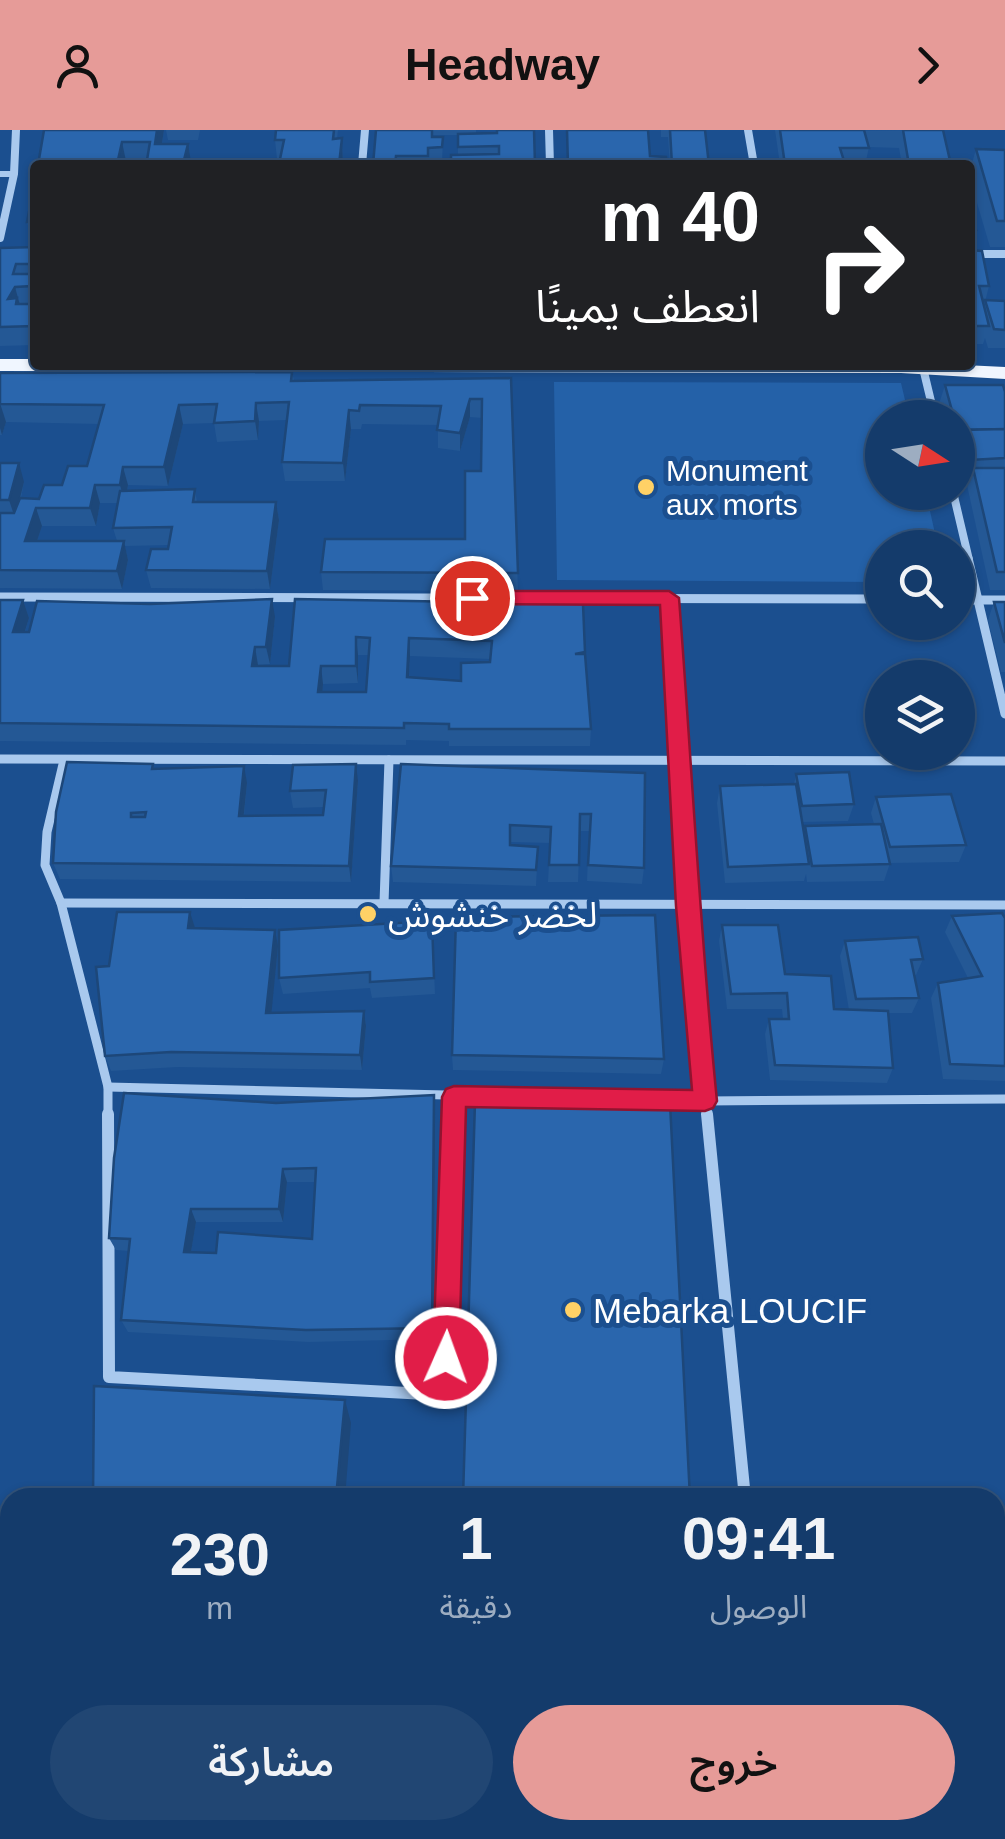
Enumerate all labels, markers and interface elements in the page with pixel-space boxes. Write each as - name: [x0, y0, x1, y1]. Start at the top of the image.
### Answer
- icon: person: [50, 38, 105, 93]
- icon: forward: [900, 38, 955, 93]
- text: Headway: [405, 39, 600, 90]
- text: 40 m: [600, 178, 760, 256]
- icon: right: [795, 200, 925, 330]
- text: انعطف يمينًا: [535, 281, 760, 332]
- north arrow: [865, 400, 975, 510]
- map controls: [865, 400, 975, 770]
- place label: Monument aux morts: [666, 454, 808, 521]
- marker: Monument aux morts: [635, 476, 657, 498]
- button: search: [865, 530, 975, 640]
- pin: [430, 556, 515, 641]
- icon: arrive: [445, 571, 500, 626]
- button: layers: [865, 660, 975, 770]
- place label: لخضر خنشوش: [388, 895, 597, 935]
- marker: لخضر خنشوش: [357, 903, 379, 925]
- place label: Mebarka LOUCIF: [593, 1291, 867, 1330]
- marker: Mebarka LOUCIF: [562, 1299, 584, 1321]
- position arrow: [394, 1306, 498, 1410]
- text: 1: [459, 1505, 493, 1572]
- text: 09:41: [682, 1505, 835, 1572]
- text: 230: [170, 1521, 270, 1588]
- text: دقيقة: [439, 1589, 512, 1625]
- text: الوصول: [710, 1589, 807, 1625]
- text: m: [206, 1590, 233, 1626]
- button: مشاركة: [50, 1705, 493, 1820]
- button: خروج: [513, 1705, 955, 1820]

